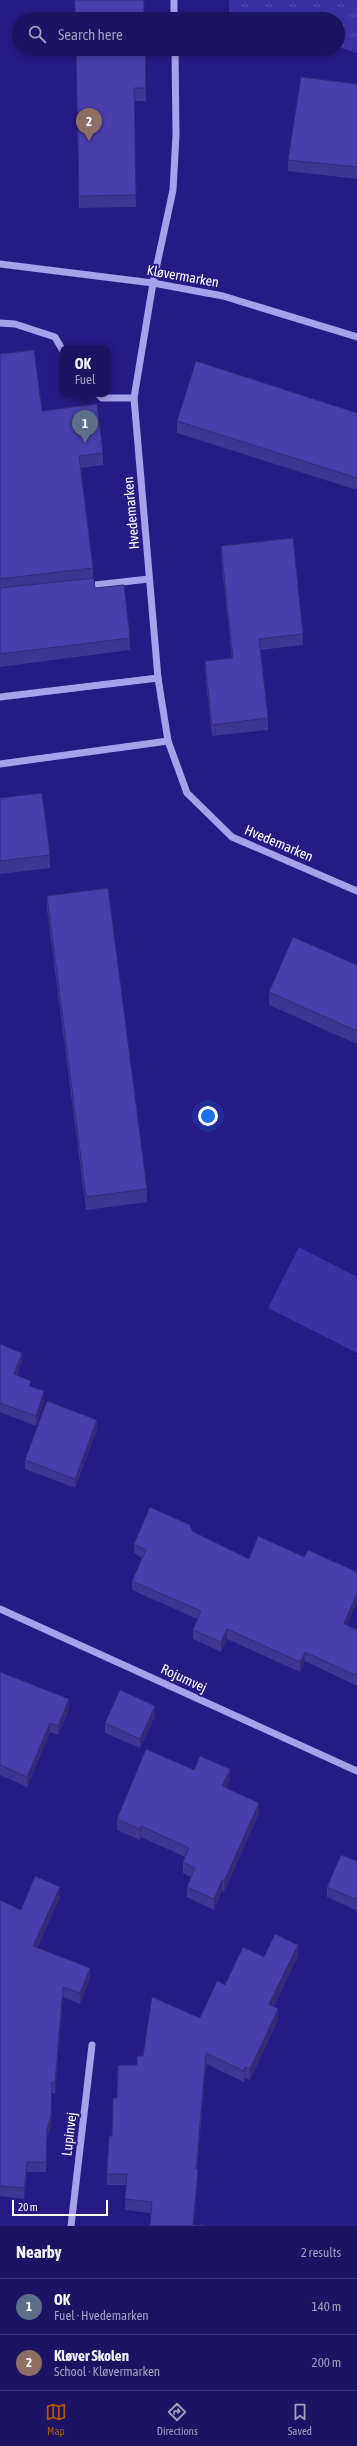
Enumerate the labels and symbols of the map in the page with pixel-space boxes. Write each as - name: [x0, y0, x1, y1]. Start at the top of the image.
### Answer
- pin: 2: [76, 108, 102, 141]
- street label: Kløvermarken: [146, 262, 220, 290]
- pin: 1: [72, 410, 98, 443]
- street label: Hvedemarken: [120, 476, 142, 550]
- street label: Hvedemarken: [242, 821, 316, 865]
- your location: [198, 1106, 218, 1126]
- street label: Rojumvej: [158, 1660, 210, 1696]
- street label: Lupinvej: [58, 2111, 80, 2157]
- scale bar: [12, 2198, 108, 2217]

